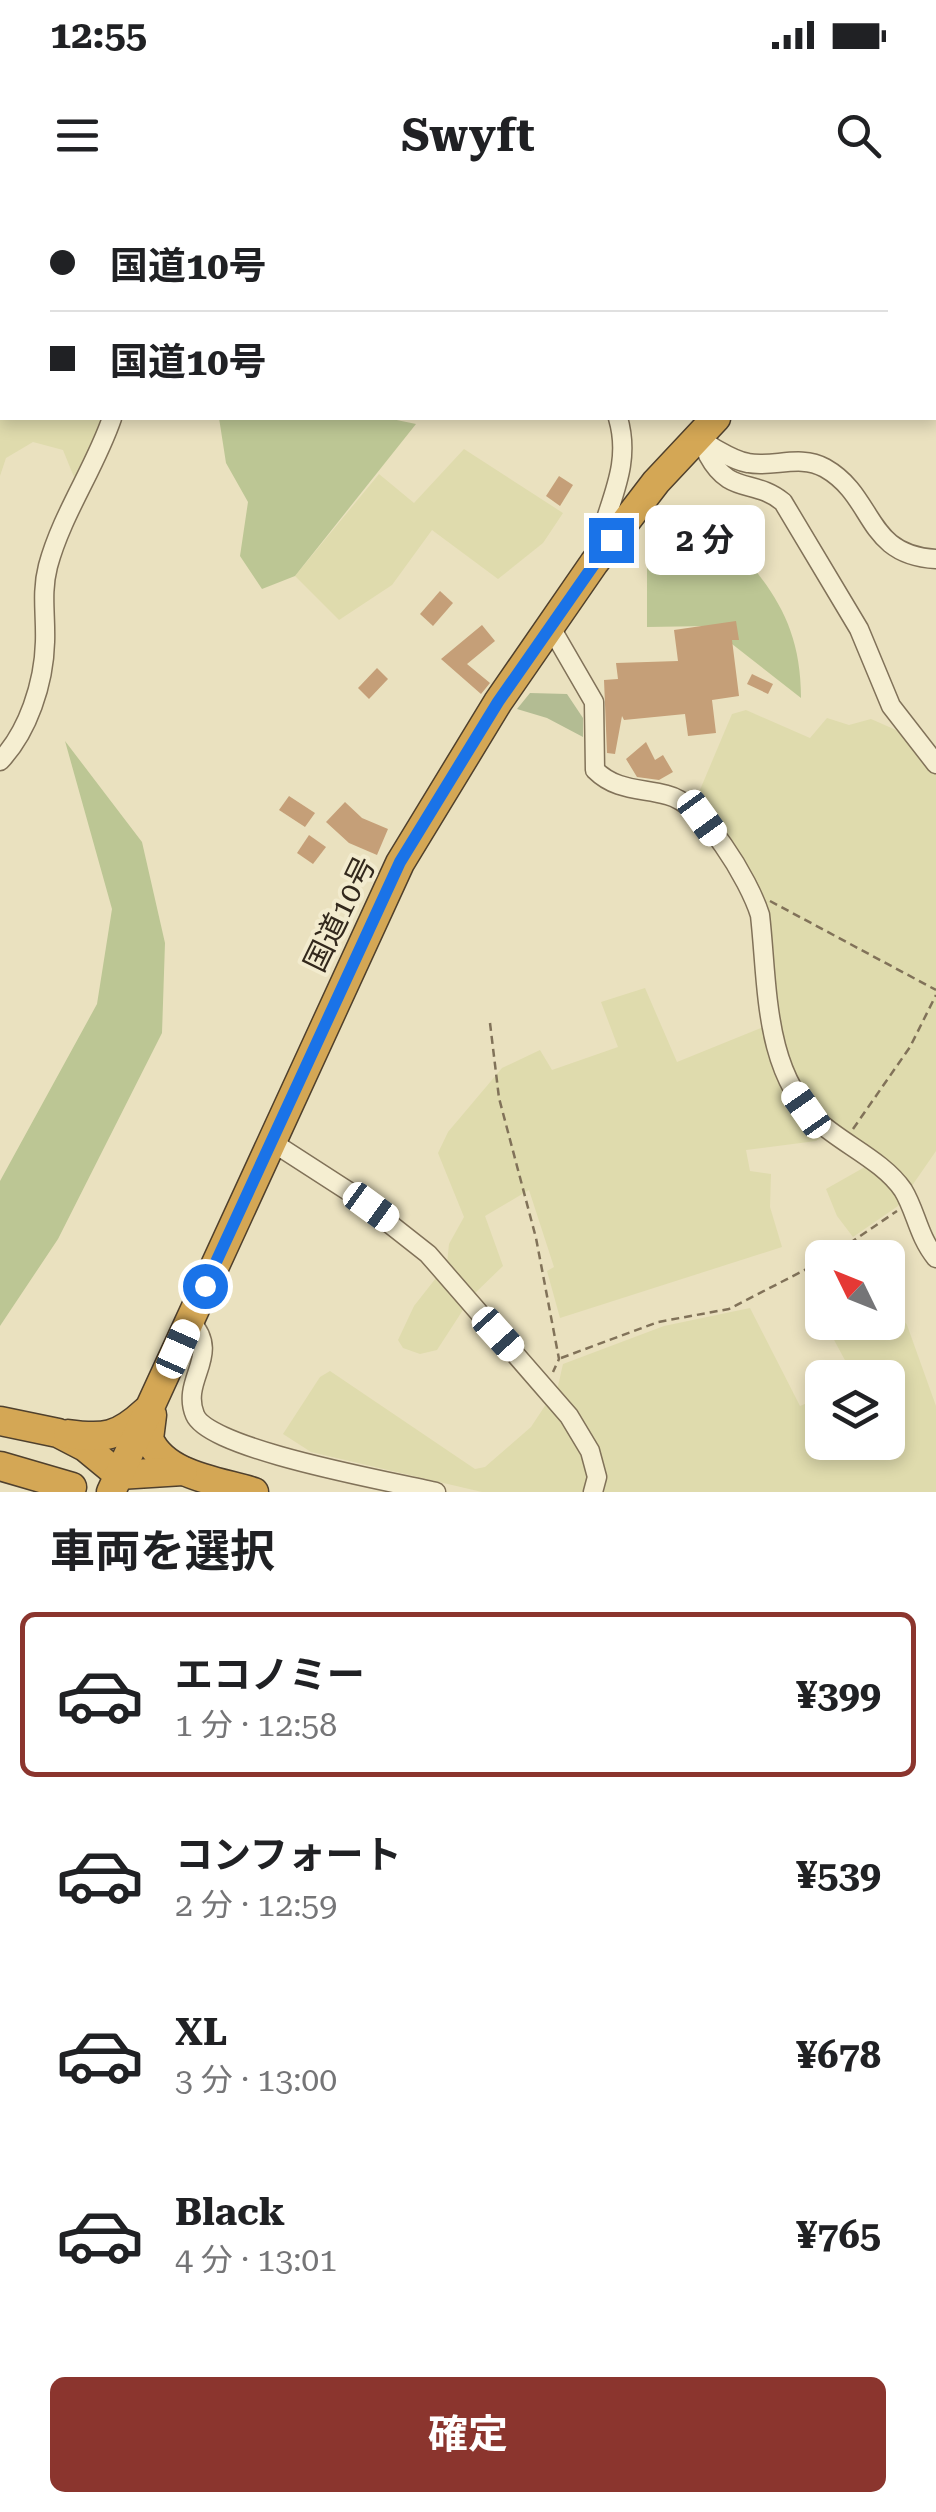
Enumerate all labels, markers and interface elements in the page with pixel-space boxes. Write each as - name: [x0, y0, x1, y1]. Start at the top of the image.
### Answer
- text: 12:55: [50, 13, 147, 57]
- icon: menu: [50, 108, 105, 163]
- icon: search: [831, 108, 886, 163]
- text: Swyft: [401, 109, 535, 162]
- text: 国道10号: [110, 244, 267, 288]
- text: 国道10号: [110, 340, 267, 384]
- callout: 2 分: [646, 505, 766, 575]
- route end: [589, 518, 634, 563]
- text: 2 分: [676, 521, 734, 559]
- car: [672, 785, 732, 851]
- street label: 国道10号: [297, 851, 382, 977]
- car: [777, 1077, 835, 1143]
- car: [338, 1177, 404, 1237]
- north arrow: [805, 1240, 905, 1340]
- map controls: [805, 1240, 905, 1460]
- route start: [183, 1264, 228, 1309]
- car: [467, 1302, 529, 1366]
- car: [152, 1315, 204, 1383]
- button: layers: [805, 1360, 905, 1460]
- text: 車両を選択: [50, 1525, 275, 1578]
- icon: car: [55, 1650, 145, 1740]
- text: エコノミー: [175, 1653, 365, 1697]
- text: ¥399: [796, 1673, 881, 1717]
- text: 1 分 · 12:58: [175, 1706, 337, 1744]
- icon: car: [55, 1830, 145, 1920]
- text: コンフォート: [175, 1833, 402, 1877]
- text: ¥539: [796, 1853, 881, 1897]
- text: 2 分 · 12:59: [175, 1886, 337, 1924]
- icon: car: [55, 2010, 145, 2100]
- text: XL: [175, 2010, 227, 2054]
- text: ¥678: [796, 2033, 881, 2077]
- text: 3 分 · 13:00: [175, 2061, 337, 2099]
- icon: car: [55, 2190, 145, 2280]
- text: Black: [175, 2190, 285, 2234]
- text: ¥765: [796, 2213, 881, 2257]
- text: 4 分 · 13:01: [175, 2241, 337, 2279]
- button: 確定: [50, 2377, 886, 2492]

